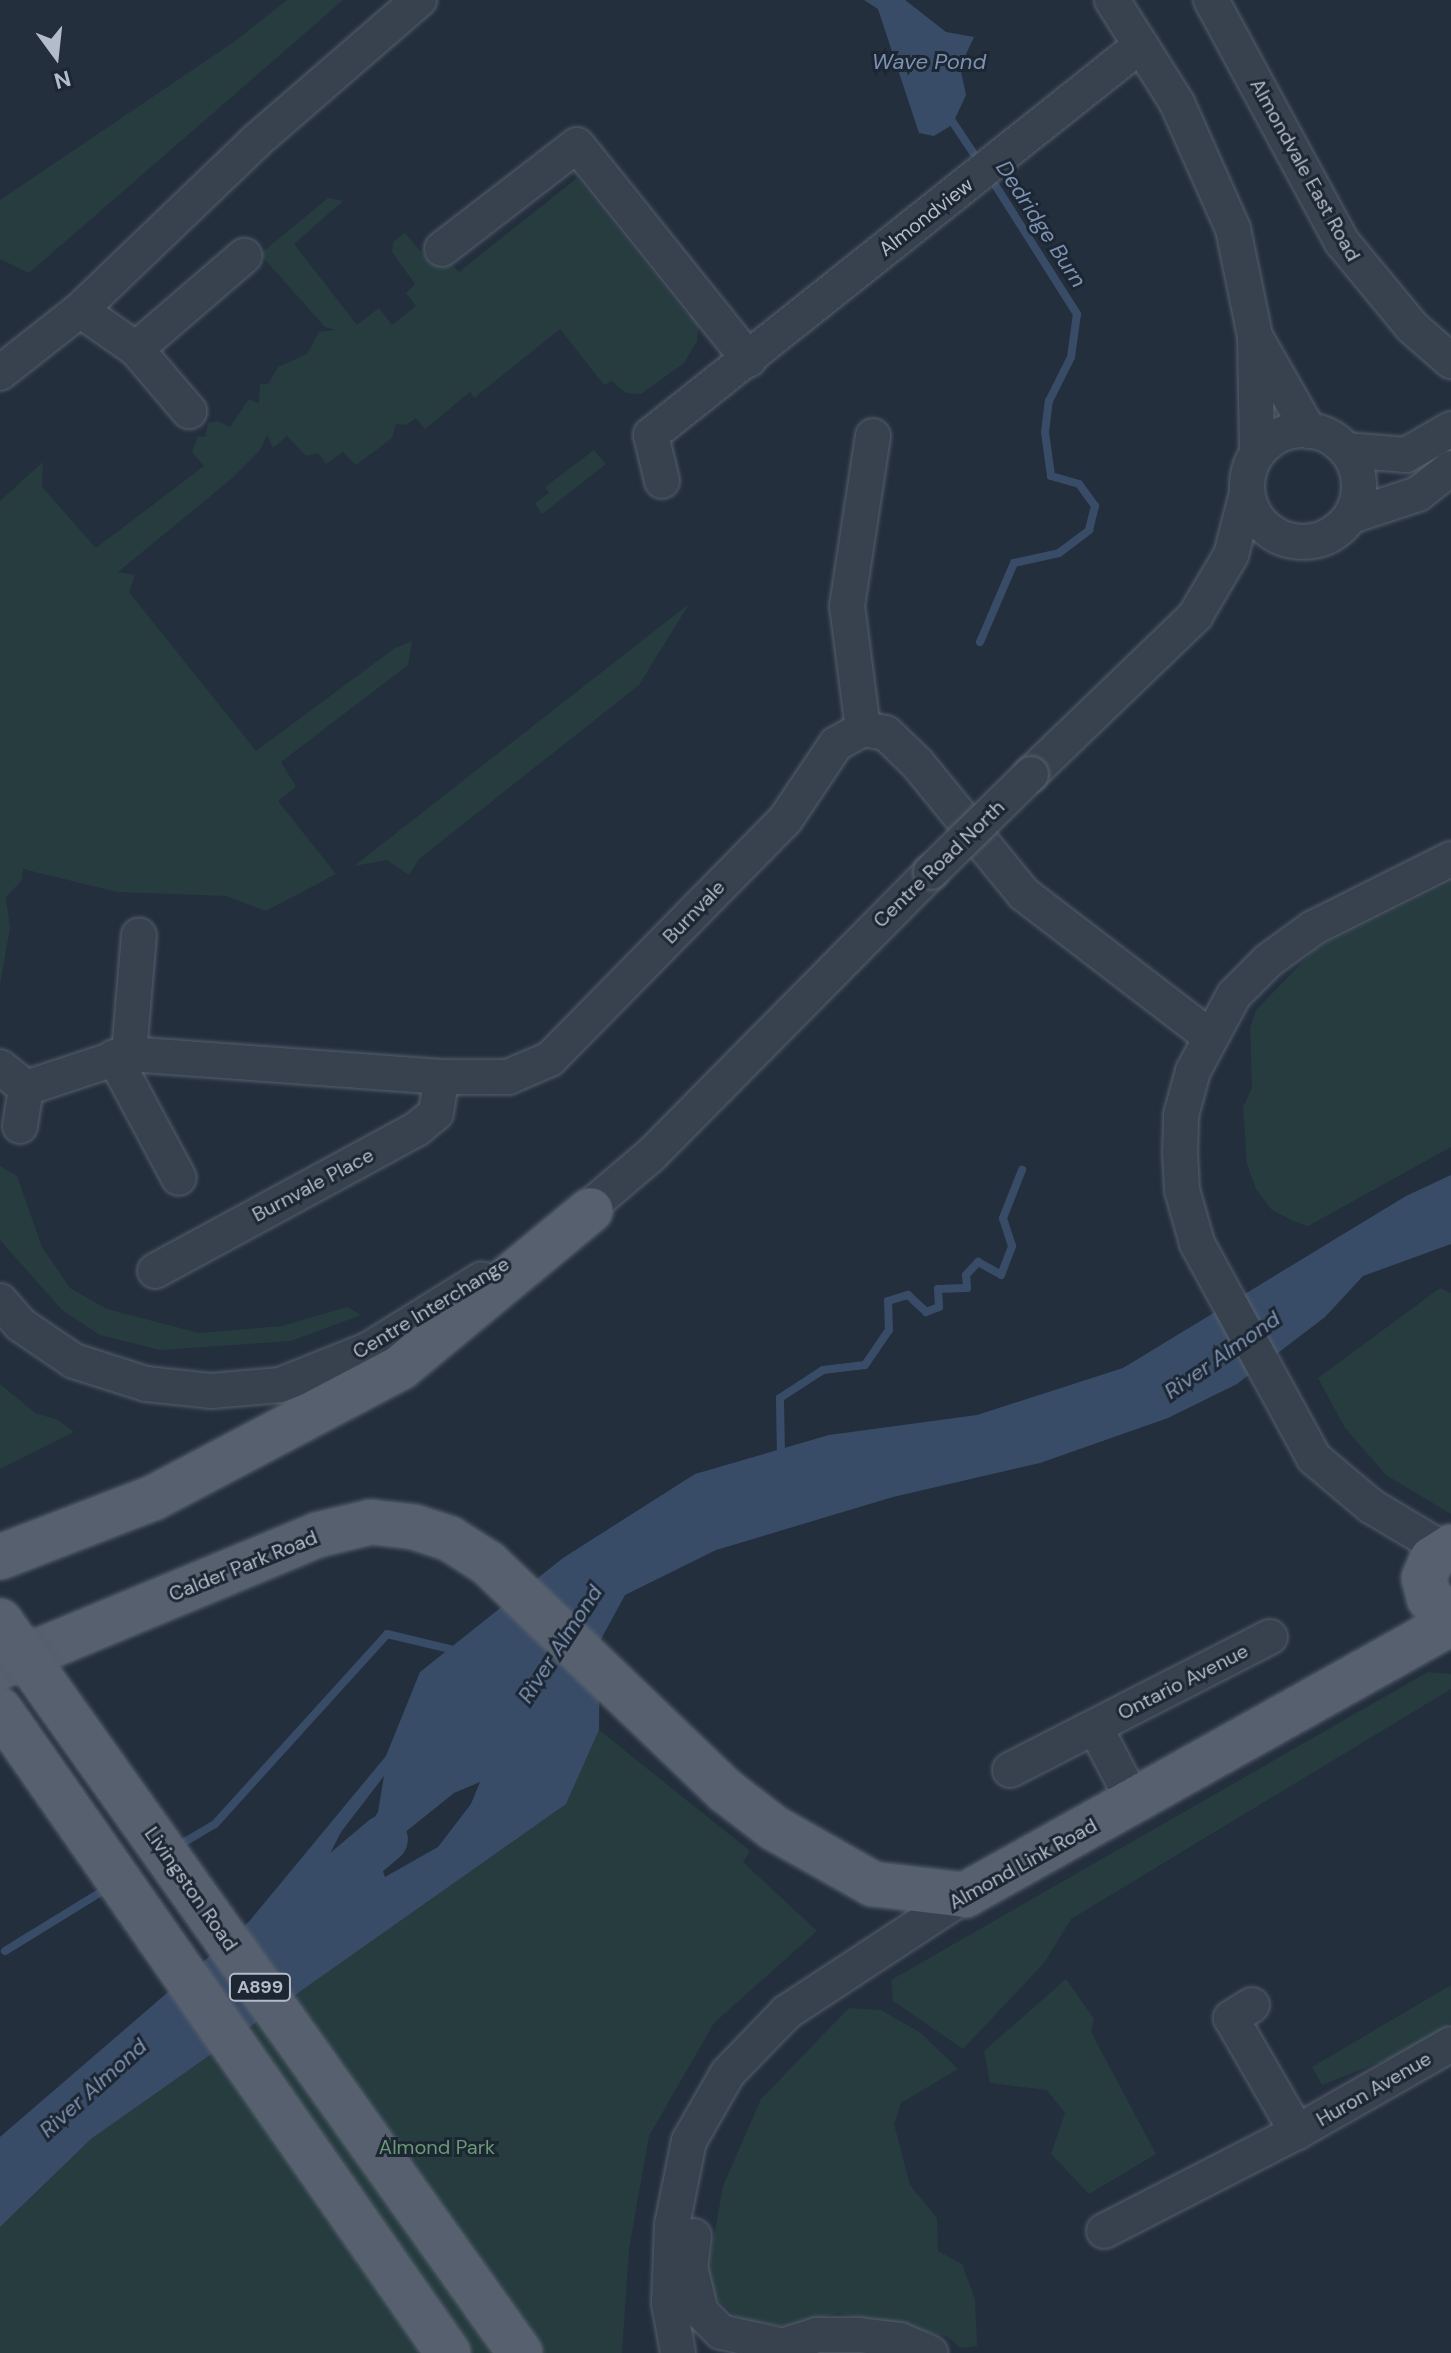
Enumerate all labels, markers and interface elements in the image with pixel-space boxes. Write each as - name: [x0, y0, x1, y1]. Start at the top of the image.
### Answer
- north arrow: [16, 16, 96, 96]
- water label: Wave Pond: [872, 49, 986, 75]
- text: N: [51, 64, 74, 96]
- street label: Almondvale East Road: [1245, 75, 1365, 265]
- water label: Dedridge Burn: [990, 156, 1092, 292]
- street label: Almondview: [874, 173, 978, 261]
- street label: Centre Road North: [868, 795, 1010, 933]
- street label: Burnvale: [658, 875, 730, 949]
- street label: Burnvale Place: [248, 1143, 378, 1227]
- street label: Centre Interchange: [348, 1252, 514, 1364]
- water label: River Almond: [1159, 1305, 1285, 1405]
- street label: Calder Park Road: [165, 1525, 321, 1607]
- water label: River Almond: [512, 1580, 608, 1708]
- street label: Ontario Avenue: [1114, 1639, 1252, 1725]
- street label: Almond Link Road: [945, 1813, 1101, 1915]
- street label: Livingston Road: [139, 1822, 243, 1956]
- road number: A899: [228, 1973, 292, 2001]
- water label: River Almond: [34, 2033, 152, 2143]
- street label: Huron Avenue: [1312, 2046, 1436, 2132]
- park label: Almond Park: [379, 2135, 495, 2159]

